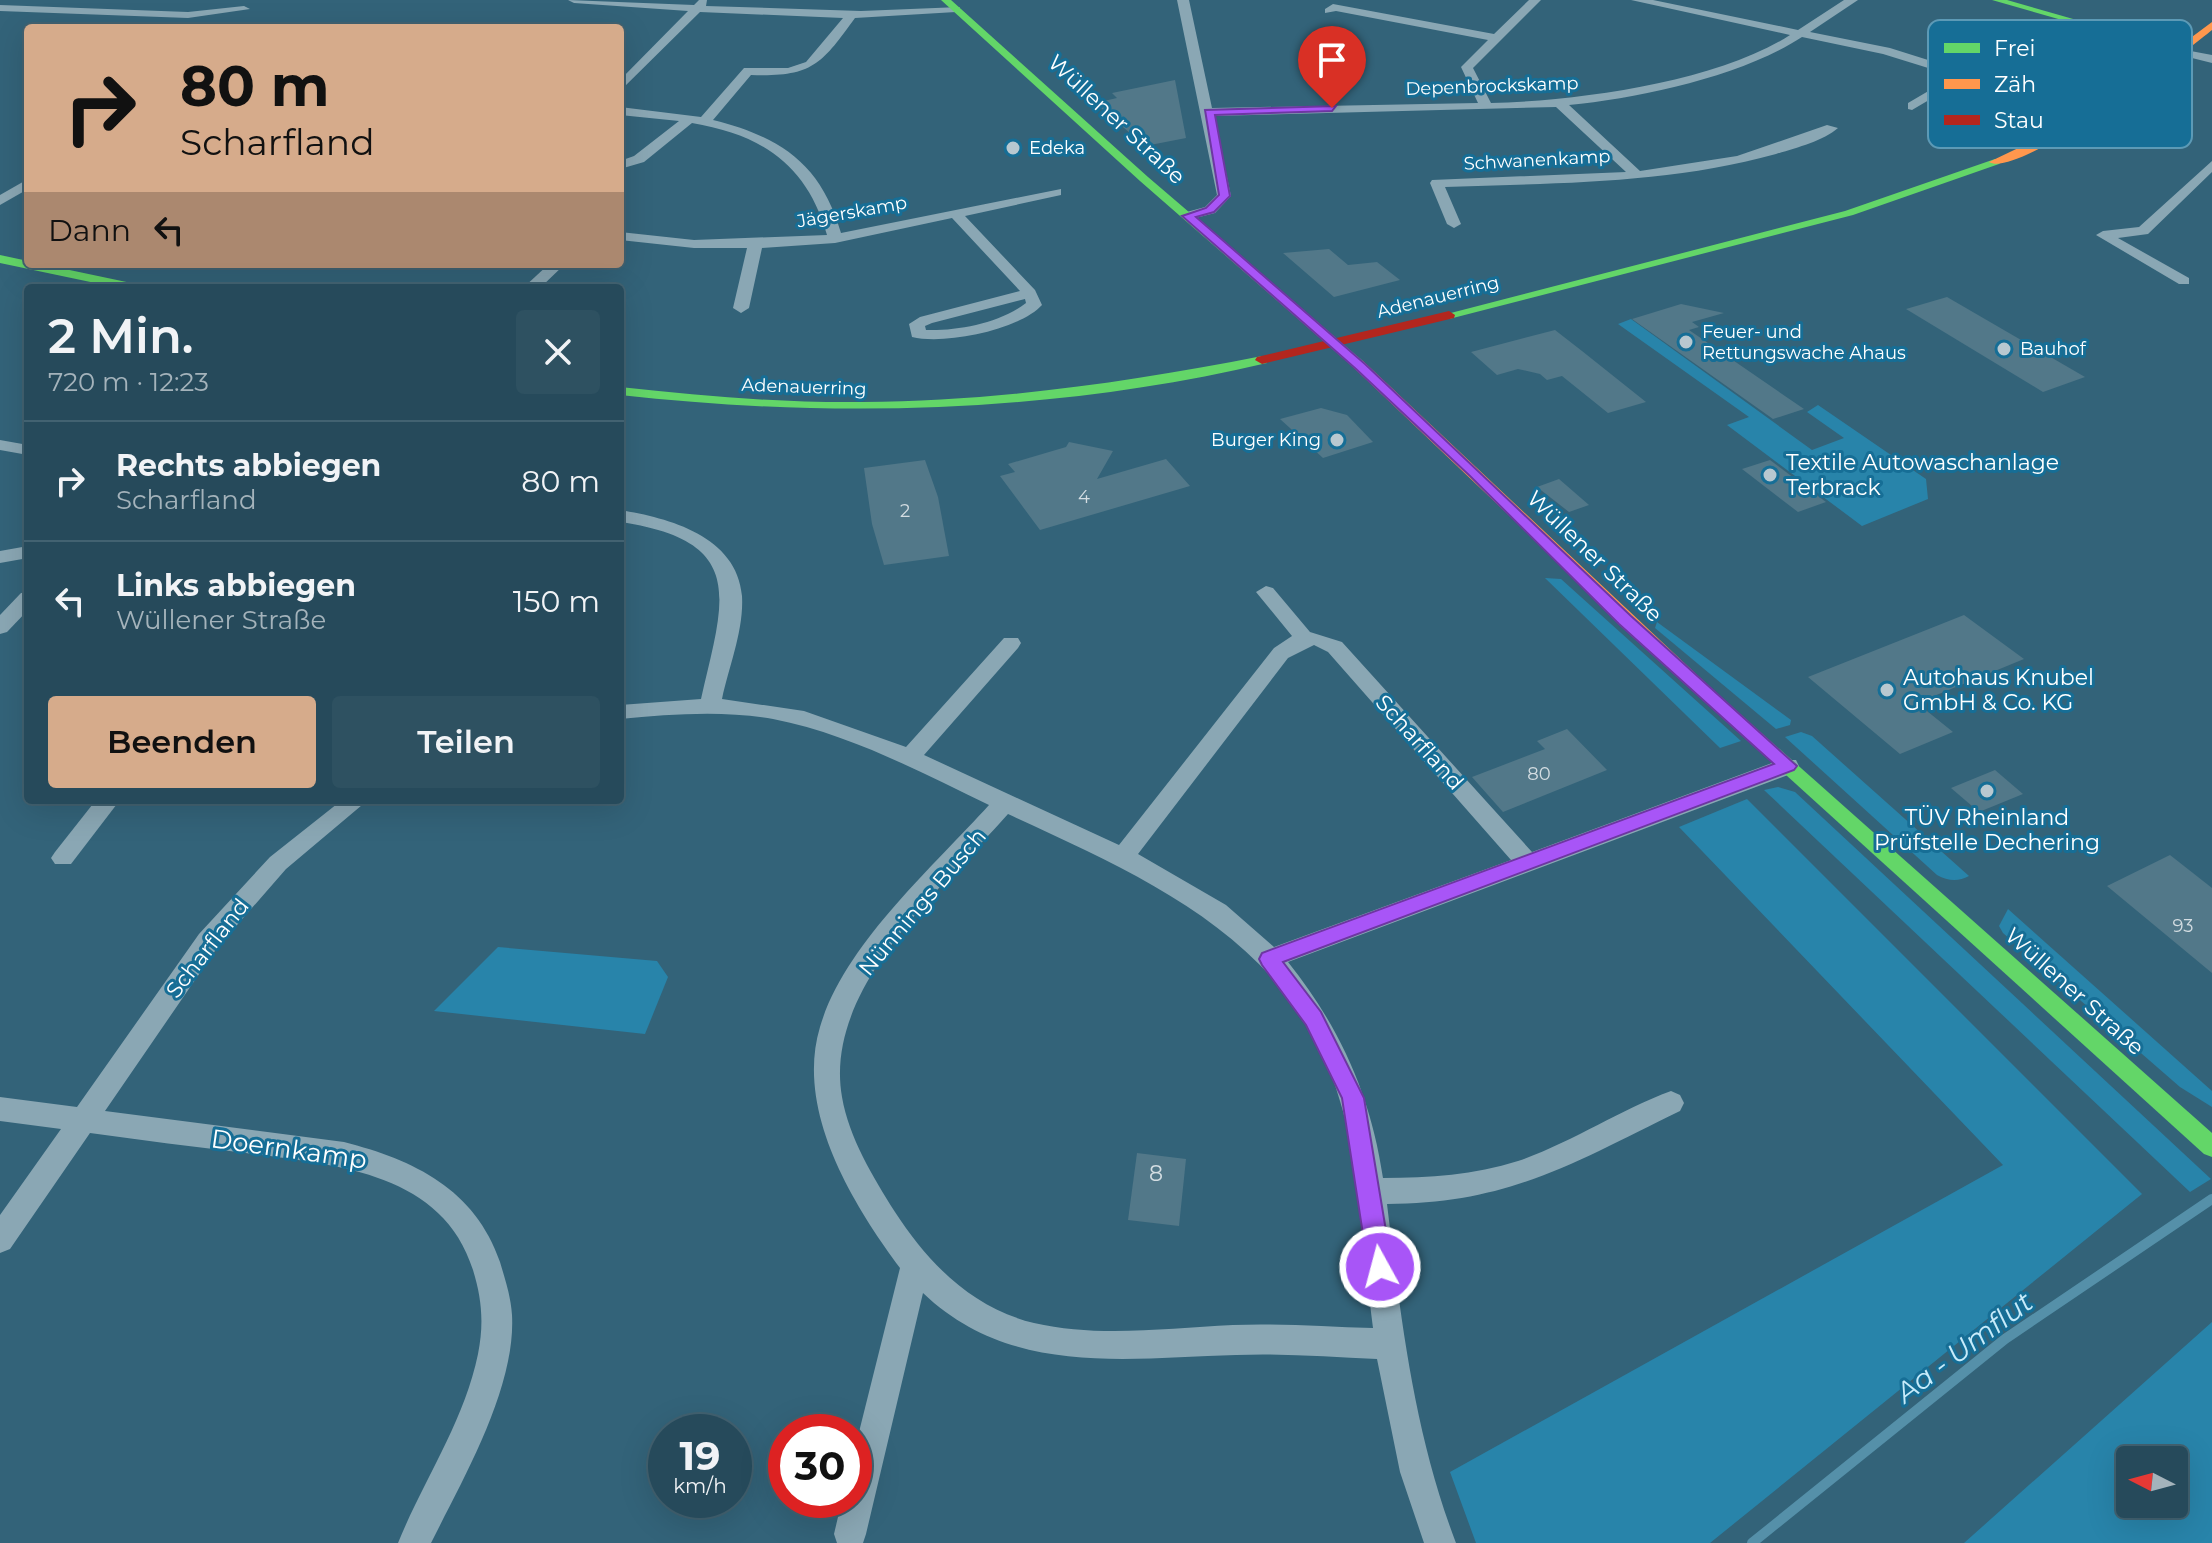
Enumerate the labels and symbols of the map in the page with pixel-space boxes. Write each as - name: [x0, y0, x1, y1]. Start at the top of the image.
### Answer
- legend: [1928, 20, 2192, 148]
- pin: [1298, 26, 1366, 108]
- text: Frei: [1994, 35, 2035, 62]
- street label: Wüllener Straße: [1042, 49, 1191, 190]
- text: Zäh: [1994, 71, 2036, 98]
- street label: Depenbrockskamp: [1405, 72, 1579, 100]
- text: Stau: [1994, 107, 2044, 134]
- place label: Edeka: [1029, 137, 1085, 159]
- marker: Edeka: [1004, 139, 1022, 157]
- street label: Schwanenkamp: [1463, 145, 1611, 175]
- street label: Jägerskamp: [794, 192, 909, 233]
- street label: Adenauerring: [1375, 271, 1501, 323]
- place label: Feuer- und Rettungswache Ahaus: [1702, 321, 1906, 364]
- marker: Feuer- und Rettungswache Ahaus: [1677, 333, 1695, 351]
- place label: Bauhof: [2020, 338, 2087, 360]
- marker: Bauhof: [1995, 340, 2013, 358]
- street label: Adenauerring: [741, 374, 867, 400]
- place label: Burger King: [1211, 429, 1321, 451]
- marker: Burger King: [1328, 431, 1346, 449]
- place label: Textile Autowaschanlage Terbrack: [1786, 449, 2059, 501]
- marker: Textile Autowaschanlage Terbrack: [1761, 466, 1779, 484]
- street label: Wüllener Straße: [1521, 485, 1668, 628]
- house number: 4: [1078, 486, 1090, 508]
- house number: 2: [900, 500, 910, 522]
- place label: Autohaus Knubel GmbH & Co. KG: [1903, 664, 2094, 716]
- marker: Autohaus Knubel GmbH & Co. KG: [1878, 681, 1896, 699]
- street label: Scharfland: [1370, 689, 1469, 796]
- house number: 80: [1527, 763, 1551, 785]
- marker: TÜV Rheinland Prüfstelle Dechering: [1978, 782, 1996, 800]
- place label: TÜV Rheinland Prüfstelle Dechering: [1874, 804, 2100, 856]
- street label: Nünnings Busch: [853, 823, 992, 981]
- street label: Scharfland: [160, 893, 255, 1003]
- house number: 93: [2173, 915, 2193, 937]
- street label: Wüllener Straße: [2000, 922, 2150, 1061]
- street label: Doernkamp: [209, 1122, 369, 1176]
- house number: 8: [1149, 1160, 1163, 1187]
- position arrow: [1338, 1225, 1422, 1309]
- water label: Aa - Umflut: [1887, 1284, 2040, 1411]
- speed limit sign: 30: [768, 1414, 872, 1518]
- north arrow: [2116, 1446, 2188, 1518]

